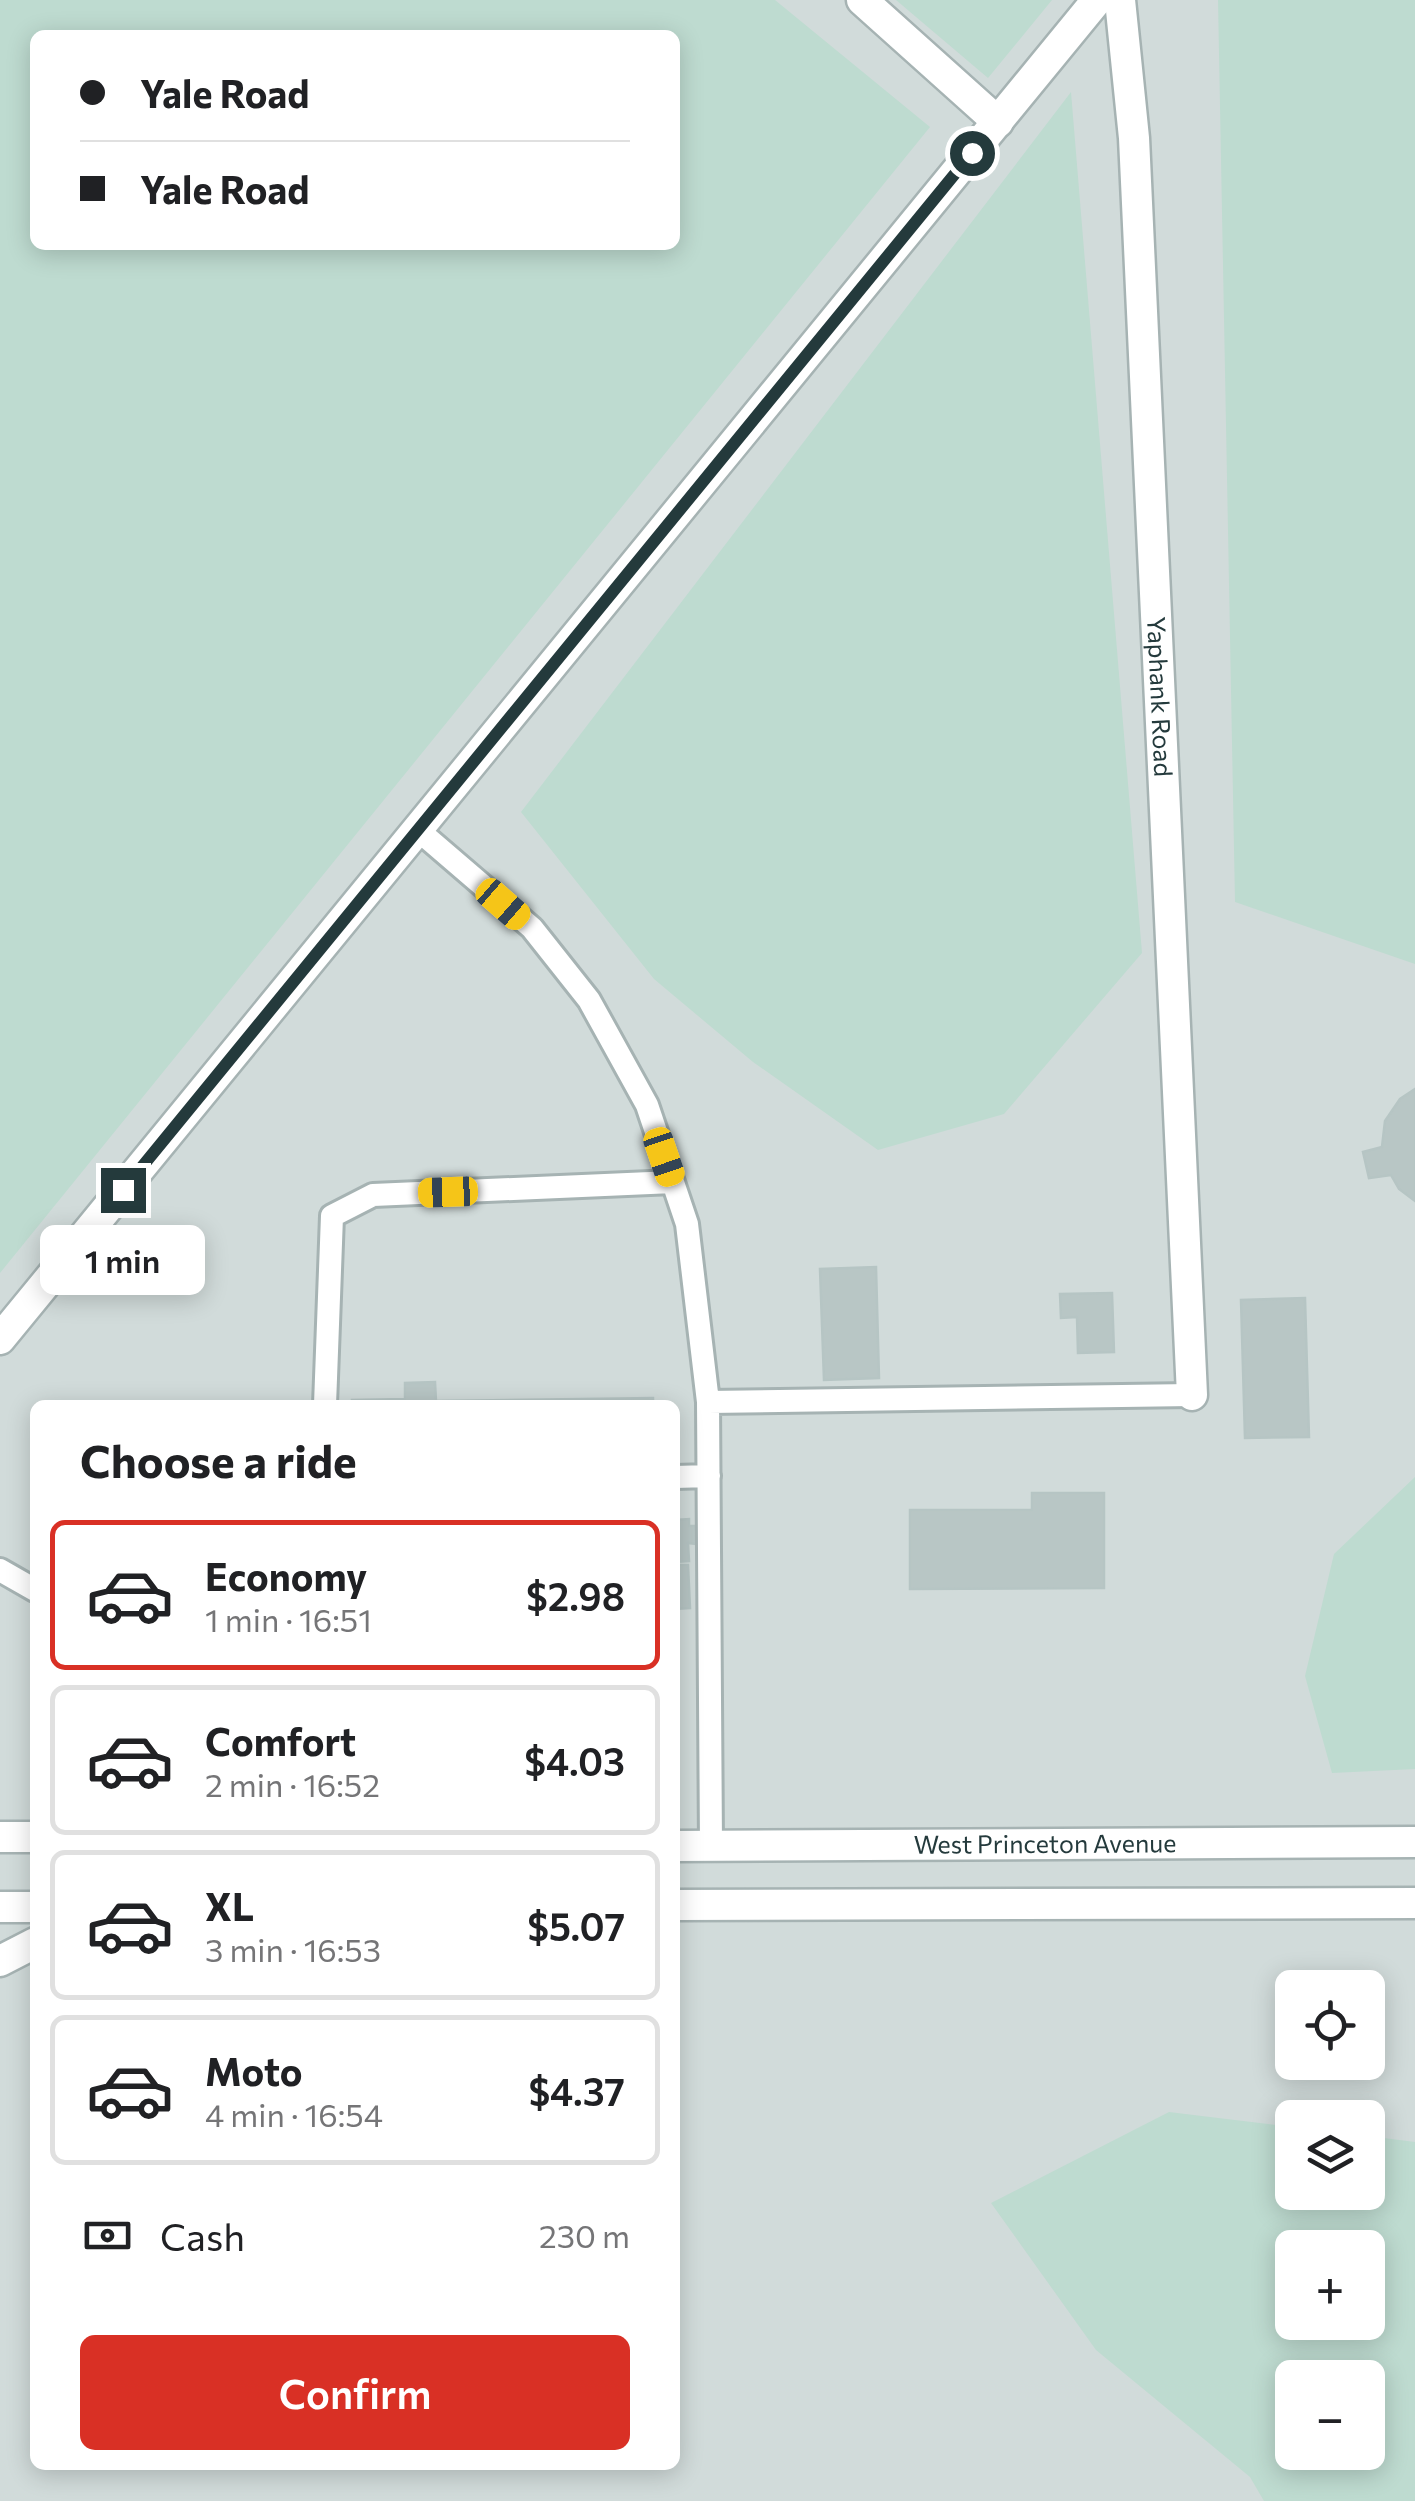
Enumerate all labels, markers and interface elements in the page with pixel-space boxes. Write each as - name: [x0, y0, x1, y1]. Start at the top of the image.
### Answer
- text: Yale Road: [140, 69, 310, 116]
- route start: [950, 131, 995, 176]
- text: Yale Road: [140, 165, 310, 212]
- street label: Yaphank Road: [1142, 616, 1179, 777]
- car: [471, 873, 535, 935]
- car: [640, 1124, 688, 1190]
- route end: [101, 1168, 146, 1213]
- car: [417, 1176, 479, 1208]
- callout: 1 min: [41, 1225, 206, 1295]
- text: 1 min: [85, 1240, 160, 1280]
- text: Choose a ride: [80, 1432, 357, 1487]
- icon: car: [85, 1550, 175, 1640]
- text: Economy: [205, 1552, 367, 1599]
- text: $2.98: [526, 1572, 625, 1619]
- text: 1 min · 16:51: [205, 1599, 372, 1639]
- icon: car: [85, 1715, 175, 1805]
- text: Comfort: [205, 1717, 356, 1764]
- text: $4.03: [524, 1737, 625, 1784]
- text: 2 min · 16:52: [205, 1764, 380, 1804]
- street label: West Princeton Avenue: [914, 1827, 1176, 1859]
- icon: car: [85, 1880, 175, 1970]
- text: XL: [205, 1882, 254, 1929]
- text: $5.07: [527, 1902, 625, 1949]
- text: 3 min · 16:53: [205, 1929, 381, 1969]
- map controls: [1275, 1970, 1385, 2470]
- button: locate: [1275, 1970, 1385, 2080]
- icon: car: [85, 2045, 175, 2135]
- text: Moto: [205, 2047, 303, 2094]
- text: $4.37: [528, 2067, 625, 2114]
- text: 4 min · 16:54: [205, 2094, 383, 2134]
- button: layers: [1275, 2100, 1385, 2210]
- icon: cash: [80, 2208, 135, 2263]
- text: Cash: [160, 2212, 245, 2259]
- text: 230 m: [539, 2215, 630, 2255]
- button: +: [1275, 2230, 1385, 2340]
- button: Confirm: [80, 2335, 630, 2450]
- button: −: [1275, 2360, 1385, 2470]

